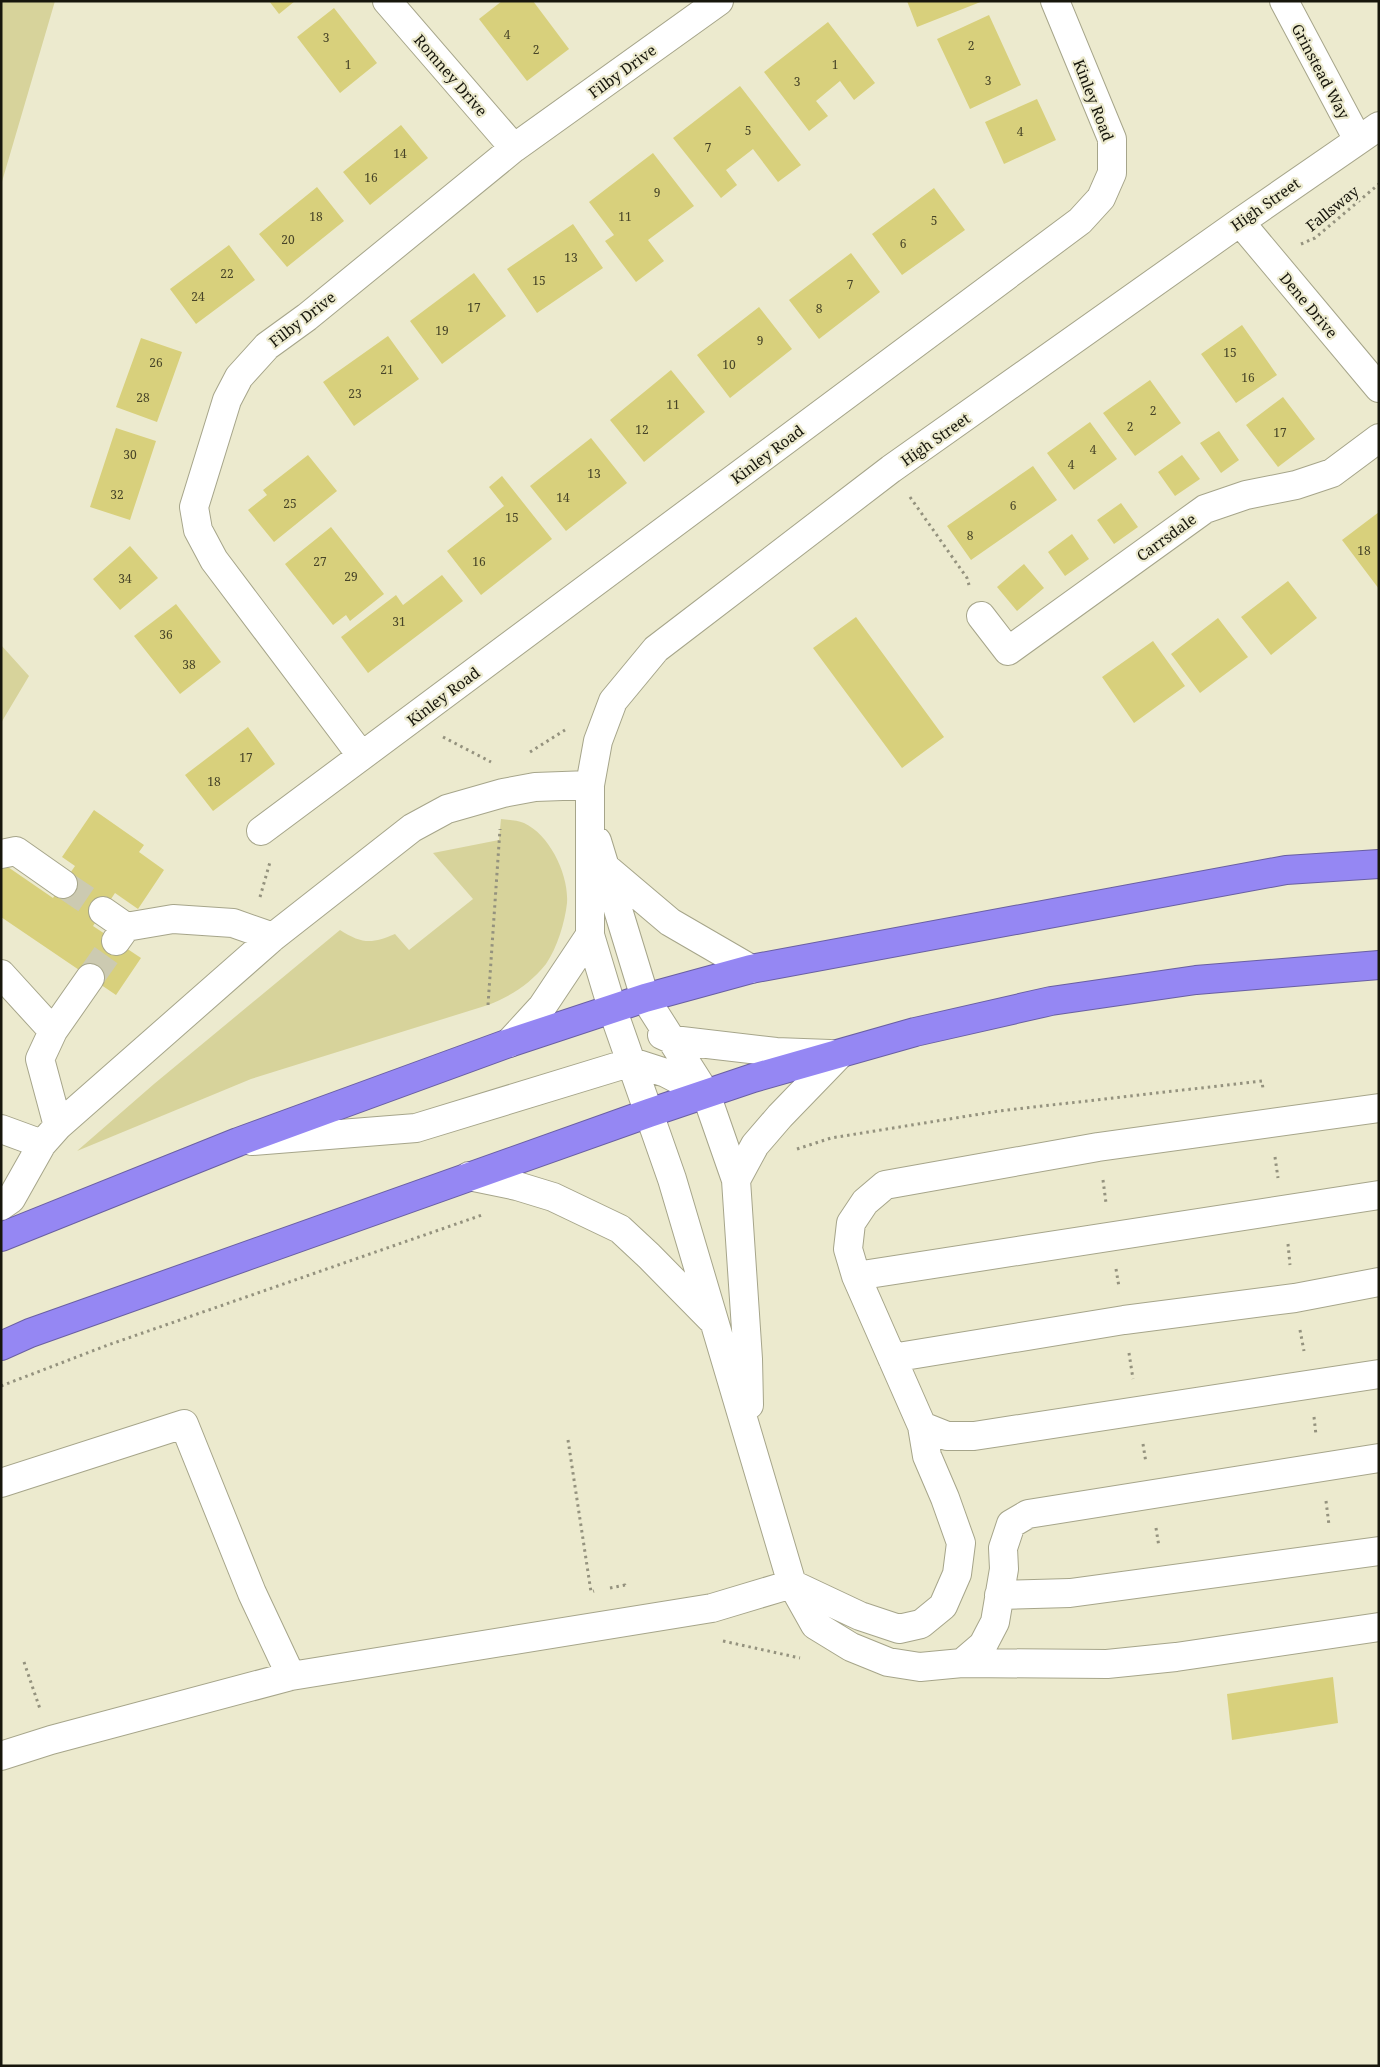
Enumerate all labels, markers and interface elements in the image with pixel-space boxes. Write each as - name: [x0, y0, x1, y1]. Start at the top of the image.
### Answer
- street label: Grinstead Way: [1287, 20, 1355, 123]
- house number: 4: [504, 26, 511, 43]
- house number: 3: [323, 29, 330, 46]
- street label: Romney Drive: [410, 30, 492, 120]
- house number: 2: [968, 37, 974, 54]
- street label: Filby Drive: [584, 40, 660, 102]
- house number: 2: [533, 41, 539, 58]
- house number: 1: [345, 56, 351, 73]
- house number: 1: [832, 56, 838, 73]
- street label: Kinley Road: [1069, 56, 1119, 144]
- house number: 3: [985, 72, 992, 89]
- house number: 3: [794, 73, 801, 90]
- house number: 5: [745, 122, 751, 139]
- house number: 4: [1017, 123, 1024, 140]
- house number: 7: [705, 139, 712, 156]
- house number: 14: [393, 145, 407, 162]
- house number: 16: [364, 169, 378, 186]
- street label: High Street: [1226, 173, 1304, 235]
- street label: Fallsway: [1301, 180, 1363, 235]
- house number: 9: [654, 184, 660, 201]
- house number: 18: [309, 208, 323, 225]
- house number: 11: [618, 208, 632, 225]
- house number: 5: [931, 212, 937, 229]
- house number: 20: [281, 231, 295, 248]
- house number: 6: [900, 235, 907, 252]
- house number: 13: [564, 249, 578, 266]
- house number: 22: [220, 265, 234, 282]
- street label: Dene Drive: [1276, 268, 1342, 342]
- house number: 15: [532, 272, 546, 289]
- house number: 7: [847, 276, 854, 293]
- street label: Filby Drive: [265, 287, 339, 351]
- house number: 24: [191, 288, 205, 305]
- house number: 17: [467, 299, 481, 316]
- house number: 8: [816, 300, 823, 317]
- house number: 19: [435, 322, 449, 339]
- house number: 9: [757, 332, 763, 349]
- house number: 15: [1223, 344, 1237, 361]
- house number: 26: [149, 354, 163, 371]
- house number: 10: [722, 356, 736, 373]
- house number: 21: [380, 361, 394, 378]
- house number: 16: [1241, 369, 1255, 386]
- house number: 23: [348, 385, 362, 402]
- house number: 28: [136, 389, 150, 406]
- house number: 11: [666, 396, 680, 413]
- house number: 2: [1150, 402, 1156, 419]
- street label: High Street: [896, 408, 974, 470]
- house number: 2: [1127, 418, 1133, 435]
- street label: Kinley Road: [727, 420, 807, 488]
- house number: 12: [635, 421, 649, 438]
- house number: 17: [1273, 424, 1287, 441]
- house number: 4: [1090, 441, 1097, 458]
- house number: 30: [123, 446, 137, 463]
- house number: 4: [1068, 456, 1075, 473]
- house number: 13: [587, 465, 601, 482]
- house number: 32: [110, 486, 124, 503]
- house number: 14: [556, 489, 570, 506]
- house number: 25: [283, 495, 297, 512]
- house number: 6: [1010, 497, 1017, 514]
- house number: 15: [505, 509, 519, 526]
- street label: Carrsdale: [1132, 509, 1200, 565]
- house number: 8: [967, 527, 974, 544]
- house number: 18: [1357, 542, 1371, 559]
- house number: 27: [313, 553, 327, 570]
- house number: 16: [472, 553, 486, 570]
- house number: 29: [344, 568, 358, 585]
- house number: 34: [118, 570, 132, 587]
- house number: 31: [392, 613, 406, 630]
- house number: 36: [159, 626, 173, 643]
- house number: 38: [182, 656, 196, 673]
- street label: Kinley Road: [403, 662, 483, 730]
- house number: 17: [239, 749, 253, 766]
- house number: 18: [207, 773, 221, 790]

